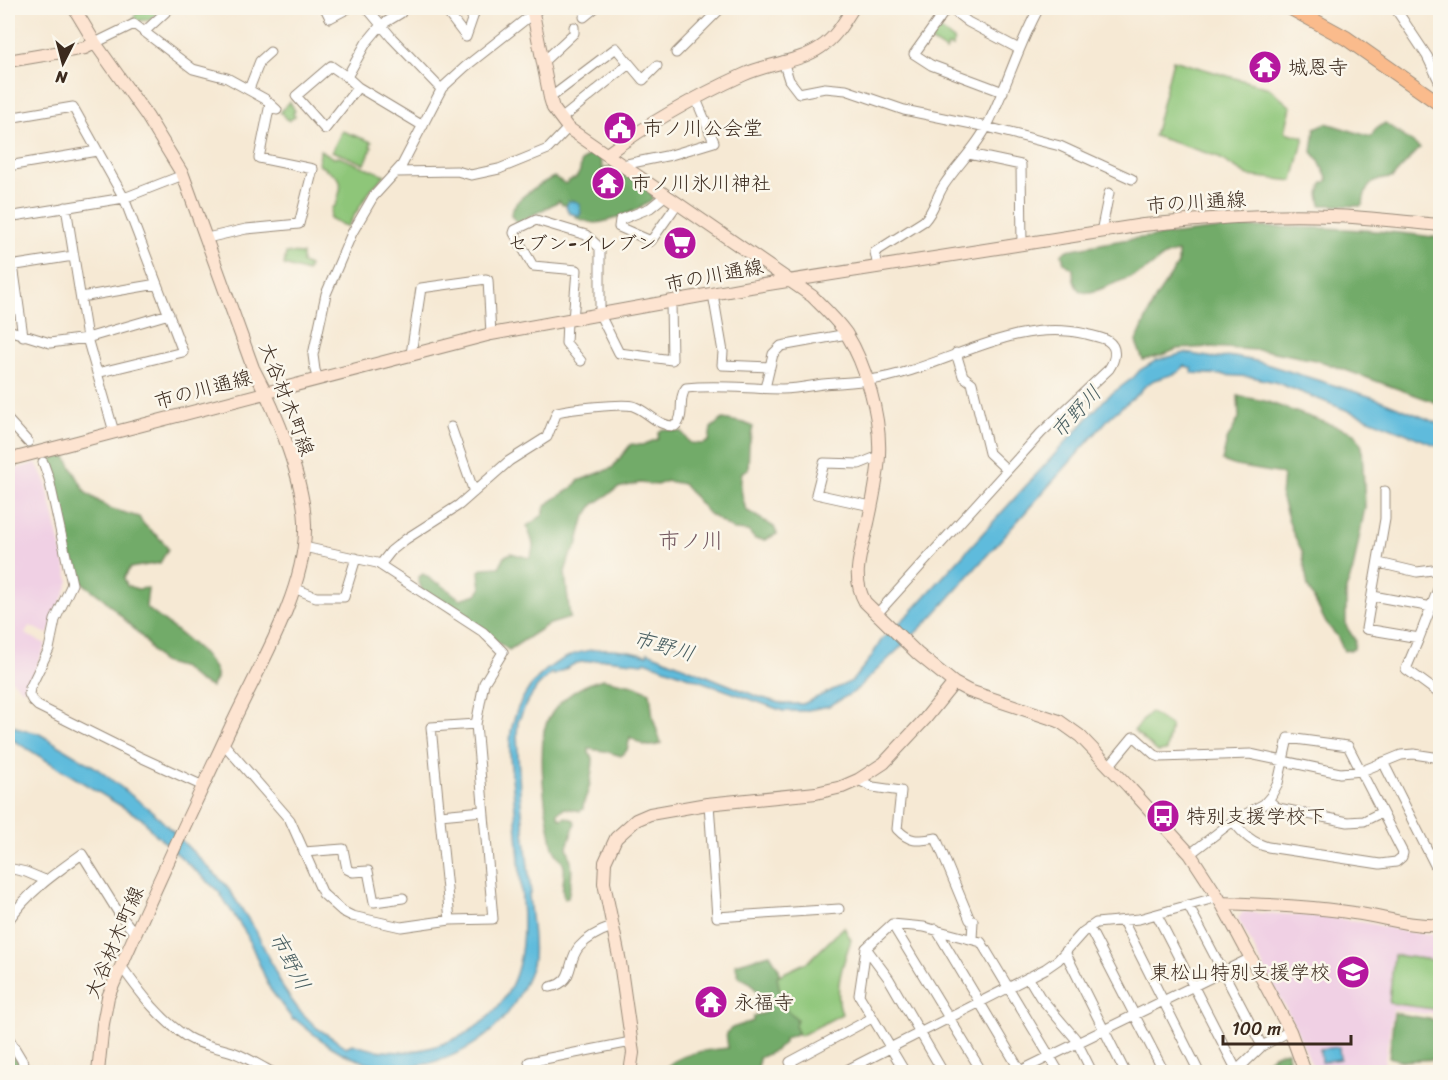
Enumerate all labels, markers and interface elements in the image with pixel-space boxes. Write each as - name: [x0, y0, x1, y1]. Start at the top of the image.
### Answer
- north arrow: [33, 33, 93, 93]
- temple icon: 城恩寺: [1247, 49, 1283, 85]
- place label: 城恩寺: [1288, 50, 1348, 85]
- text: N: [54, 62, 70, 93]
- public building icon: 市ノ川公会堂: [602, 110, 638, 146]
- place label: 市ノ川公会堂: [643, 111, 763, 146]
- temple icon: 市ノ川氷川神社: [590, 165, 626, 201]
- place label: 市ノ川氷川神社: [631, 166, 771, 201]
- street label: 市の川通線: [1145, 182, 1247, 223]
- supermarket icon: セブン-イレブン: [662, 225, 698, 261]
- place label: セブン-イレブン: [508, 226, 657, 261]
- street label: 市の川通線: [662, 249, 767, 302]
- street label: 大谷材木町線: [249, 337, 324, 461]
- street label: 市の川通線: [150, 360, 256, 419]
- water label: 市野川: [1041, 376, 1111, 448]
- district label: 市ノ川: [658, 521, 724, 560]
- water label: 市野川: [628, 619, 700, 673]
- bus stop icon: 特別支援学校下: [1145, 798, 1181, 834]
- place label: 特別支援学校下: [1186, 799, 1326, 834]
- street label: 大谷材木町線: [75, 880, 154, 1004]
- water label: 市野川: [258, 924, 322, 998]
- school or university icon: 東松山特別支援学校: [1335, 954, 1371, 990]
- place label: 東松山特別支援学校: [1150, 955, 1330, 990]
- temple icon: 永福寺: [693, 984, 729, 1020]
- place label: 永福寺: [734, 985, 794, 1020]
- scale bar: [1223, 1008, 1350, 1046]
- text: 100 m: [1232, 1013, 1281, 1045]

